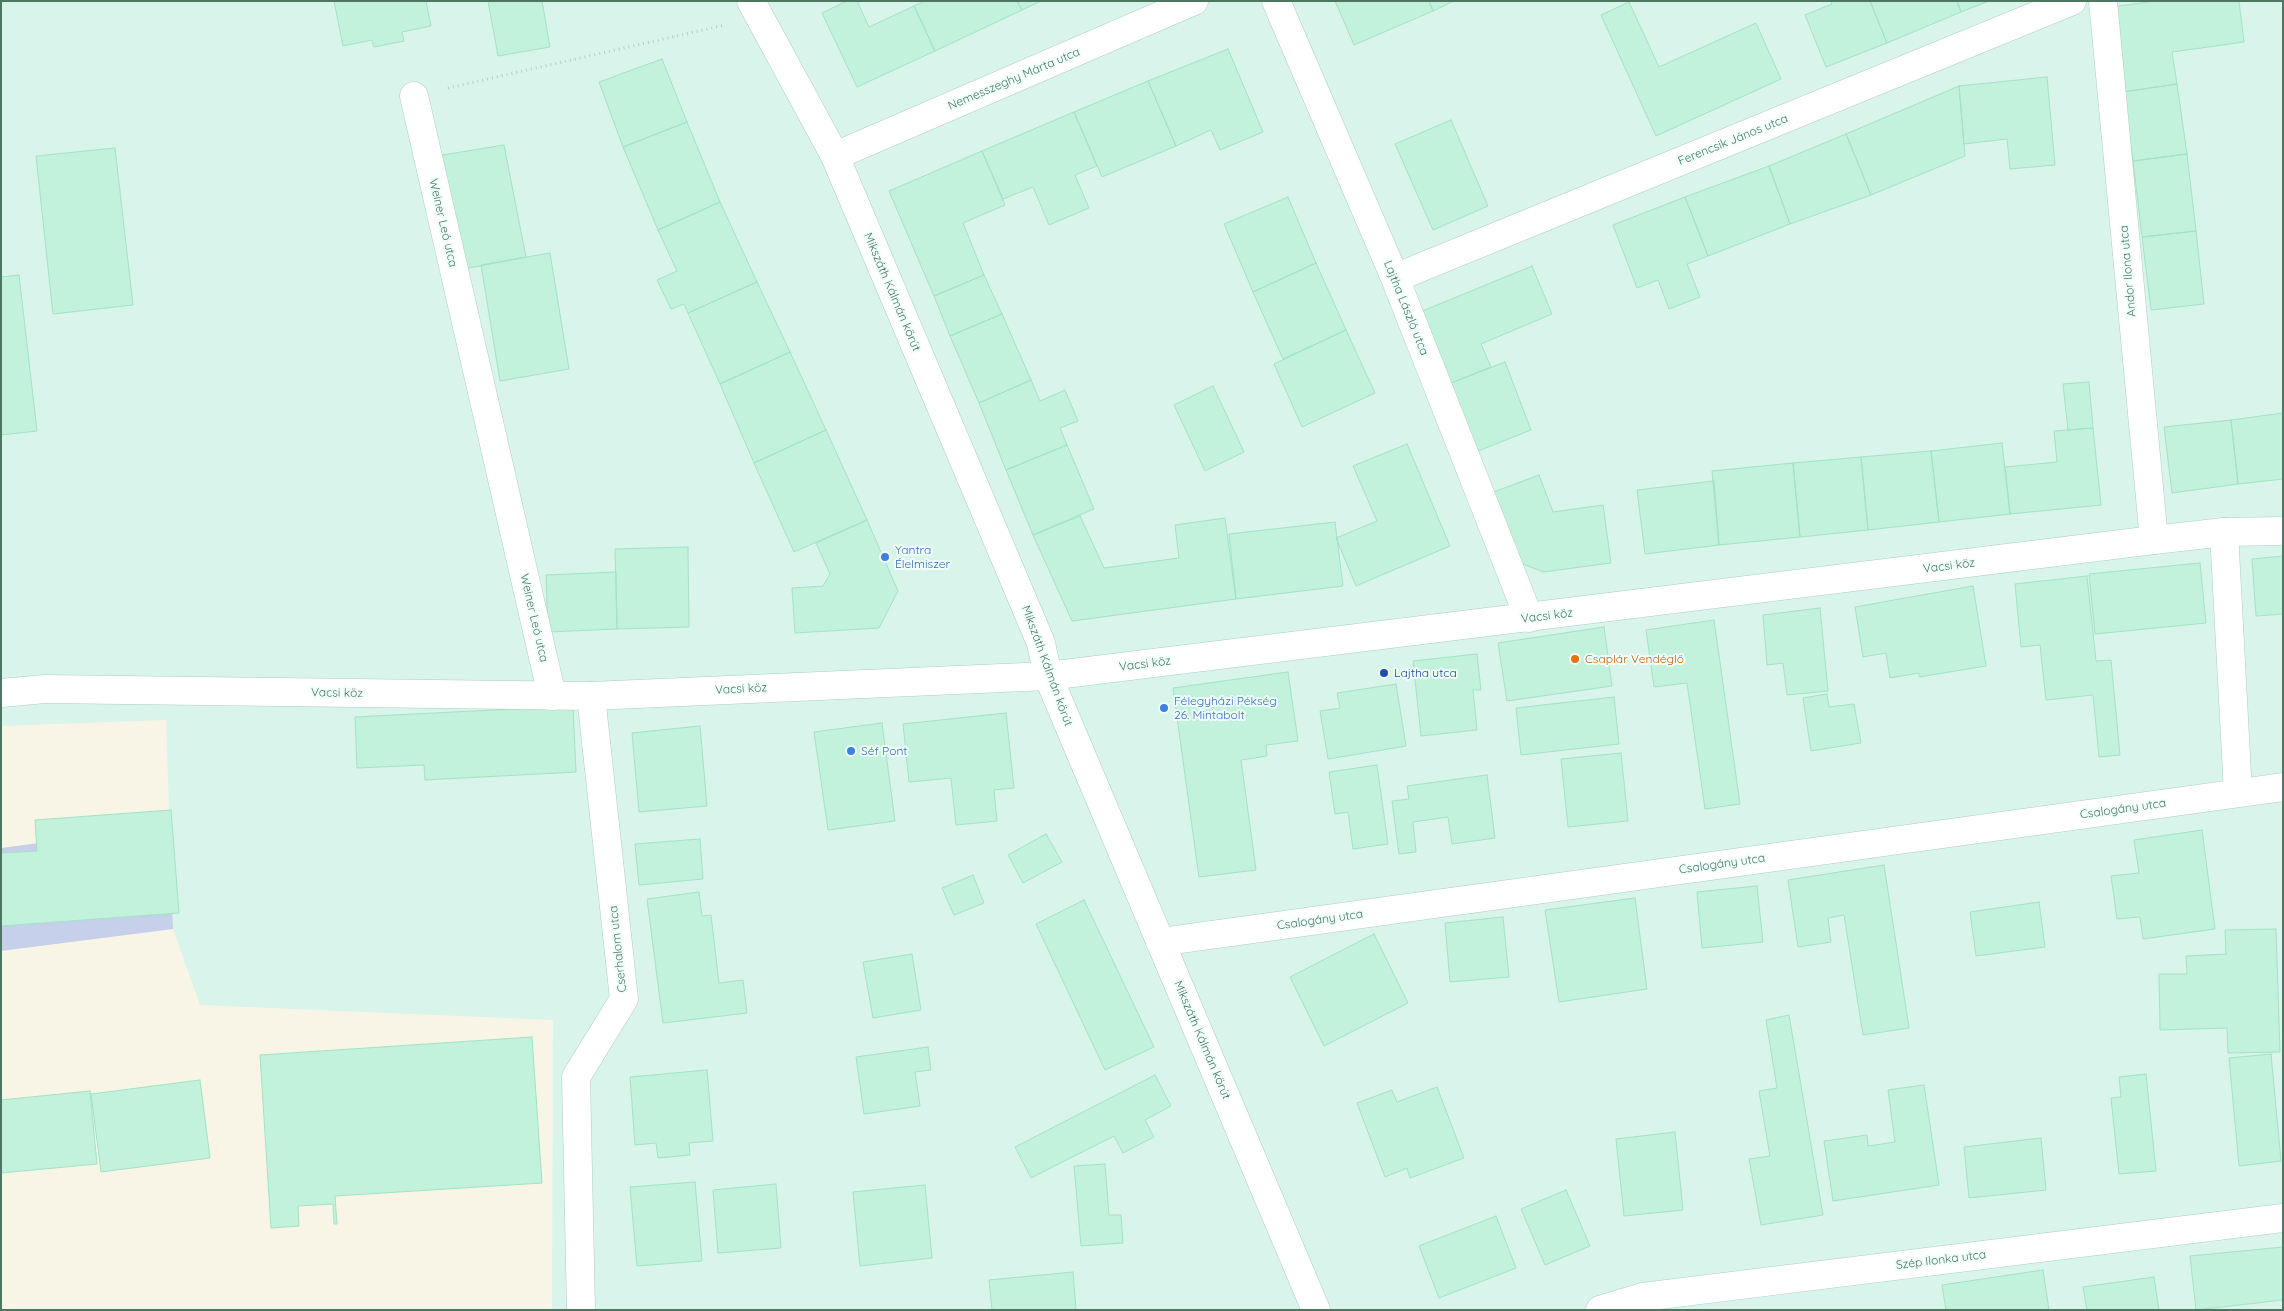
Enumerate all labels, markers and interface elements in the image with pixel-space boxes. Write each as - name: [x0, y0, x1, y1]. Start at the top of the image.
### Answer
- street label: Nemesszeghy Márta utca: [946, 45, 1082, 113]
- street label: Ferencsik János utca: [1676, 111, 1790, 169]
- street label: Weiner Leó utca: [426, 177, 460, 269]
- street label: Andor Ilona utca: [2117, 225, 2139, 317]
- street label: Mikszáth Kálmán körút: [860, 231, 924, 353]
- street label: Lajtha László utca: [1380, 258, 1432, 358]
- place label: Yantra Élelmiszer: [895, 543, 950, 571]
- marker: Yantra Élelmiszer: [879, 551, 891, 563]
- street label: Vacsi köz: [1922, 556, 1976, 576]
- street label: Weiner Leó utca: [517, 572, 551, 664]
- street label: Mikszáth Kálmán körút: [1018, 604, 1076, 728]
- street label: Vacsi köz: [1520, 606, 1574, 626]
- place label: Csaplár Vendéglő: [1585, 652, 1684, 666]
- marker: Csaplár Vendéglő: [1569, 653, 1581, 665]
- street label: Vacsi köz: [1118, 654, 1172, 674]
- place label: Lajtha utca: [1394, 666, 1457, 680]
- marker: Lajtha utca: [1378, 667, 1390, 679]
- street label: Vacsi köz: [715, 680, 767, 698]
- street label: Vacsi köz: [311, 685, 363, 701]
- place label: Félegyházi Pékség 26. Mintabolt: [1174, 694, 1277, 722]
- marker: Félegyházi Pékség 26. Mintabolt: [1158, 702, 1170, 714]
- place label: Séf Pont: [861, 744, 907, 758]
- marker: Séf Pont: [845, 745, 857, 757]
- street label: Csalogány utca: [2079, 796, 2167, 822]
- street label: Csalogány utca: [1678, 851, 1766, 877]
- street label: Cserhalom utca: [606, 905, 630, 993]
- street label: Csalogány utca: [1276, 907, 1364, 933]
- street label: Mikszáth Kálmán körút: [1170, 979, 1234, 1101]
- street label: Szép Ilonka utca: [1895, 1247, 1987, 1273]

